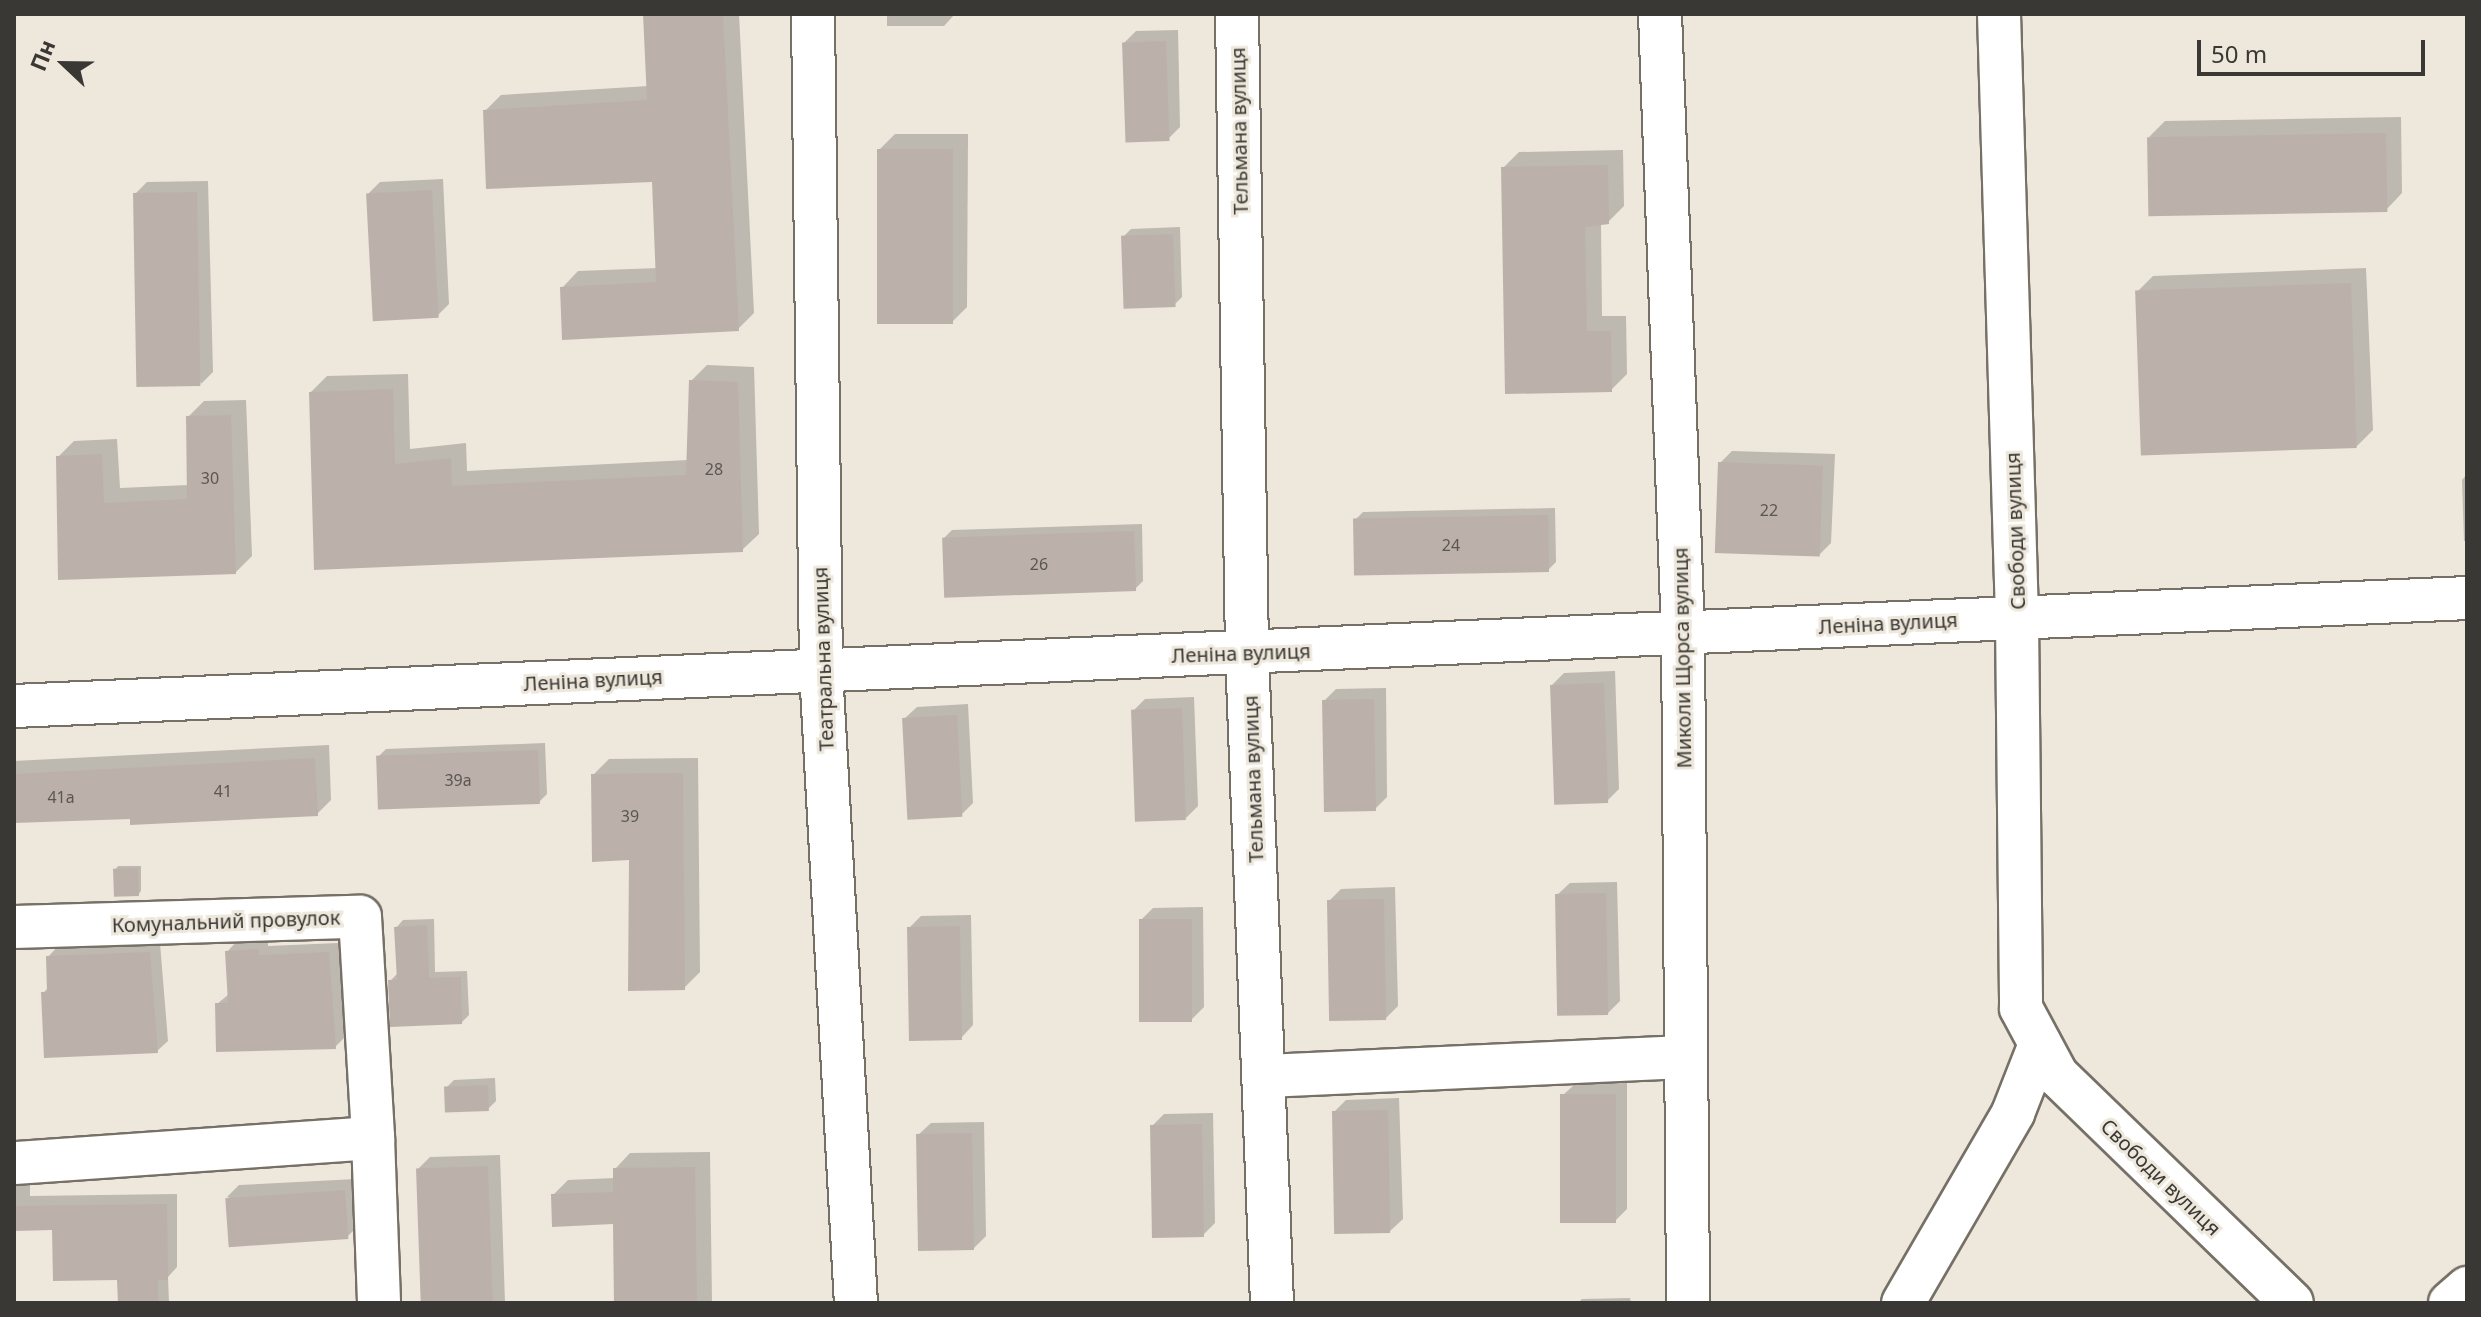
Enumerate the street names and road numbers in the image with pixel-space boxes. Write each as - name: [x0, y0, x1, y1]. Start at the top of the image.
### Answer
- street label: Тельмана вулиця: [1226, 47, 1252, 215]
- street label: Свободи вулиця: [2000, 452, 2030, 610]
- street label: Миколи Щорса вулиця: [1668, 547, 1696, 769]
- street label: Театральна вулиця: [808, 566, 838, 752]
- street label: Леніна вулиця: [1818, 607, 1958, 639]
- street label: Леніна вулиця: [1171, 639, 1311, 667]
- street label: Леніна вулиця: [523, 664, 663, 696]
- street label: Тельмана вулиця: [1238, 695, 1268, 863]
- street label: Комунальний провулок: [111, 905, 341, 937]
- street label: Свободи вулиця: [2096, 1114, 2226, 1240]

